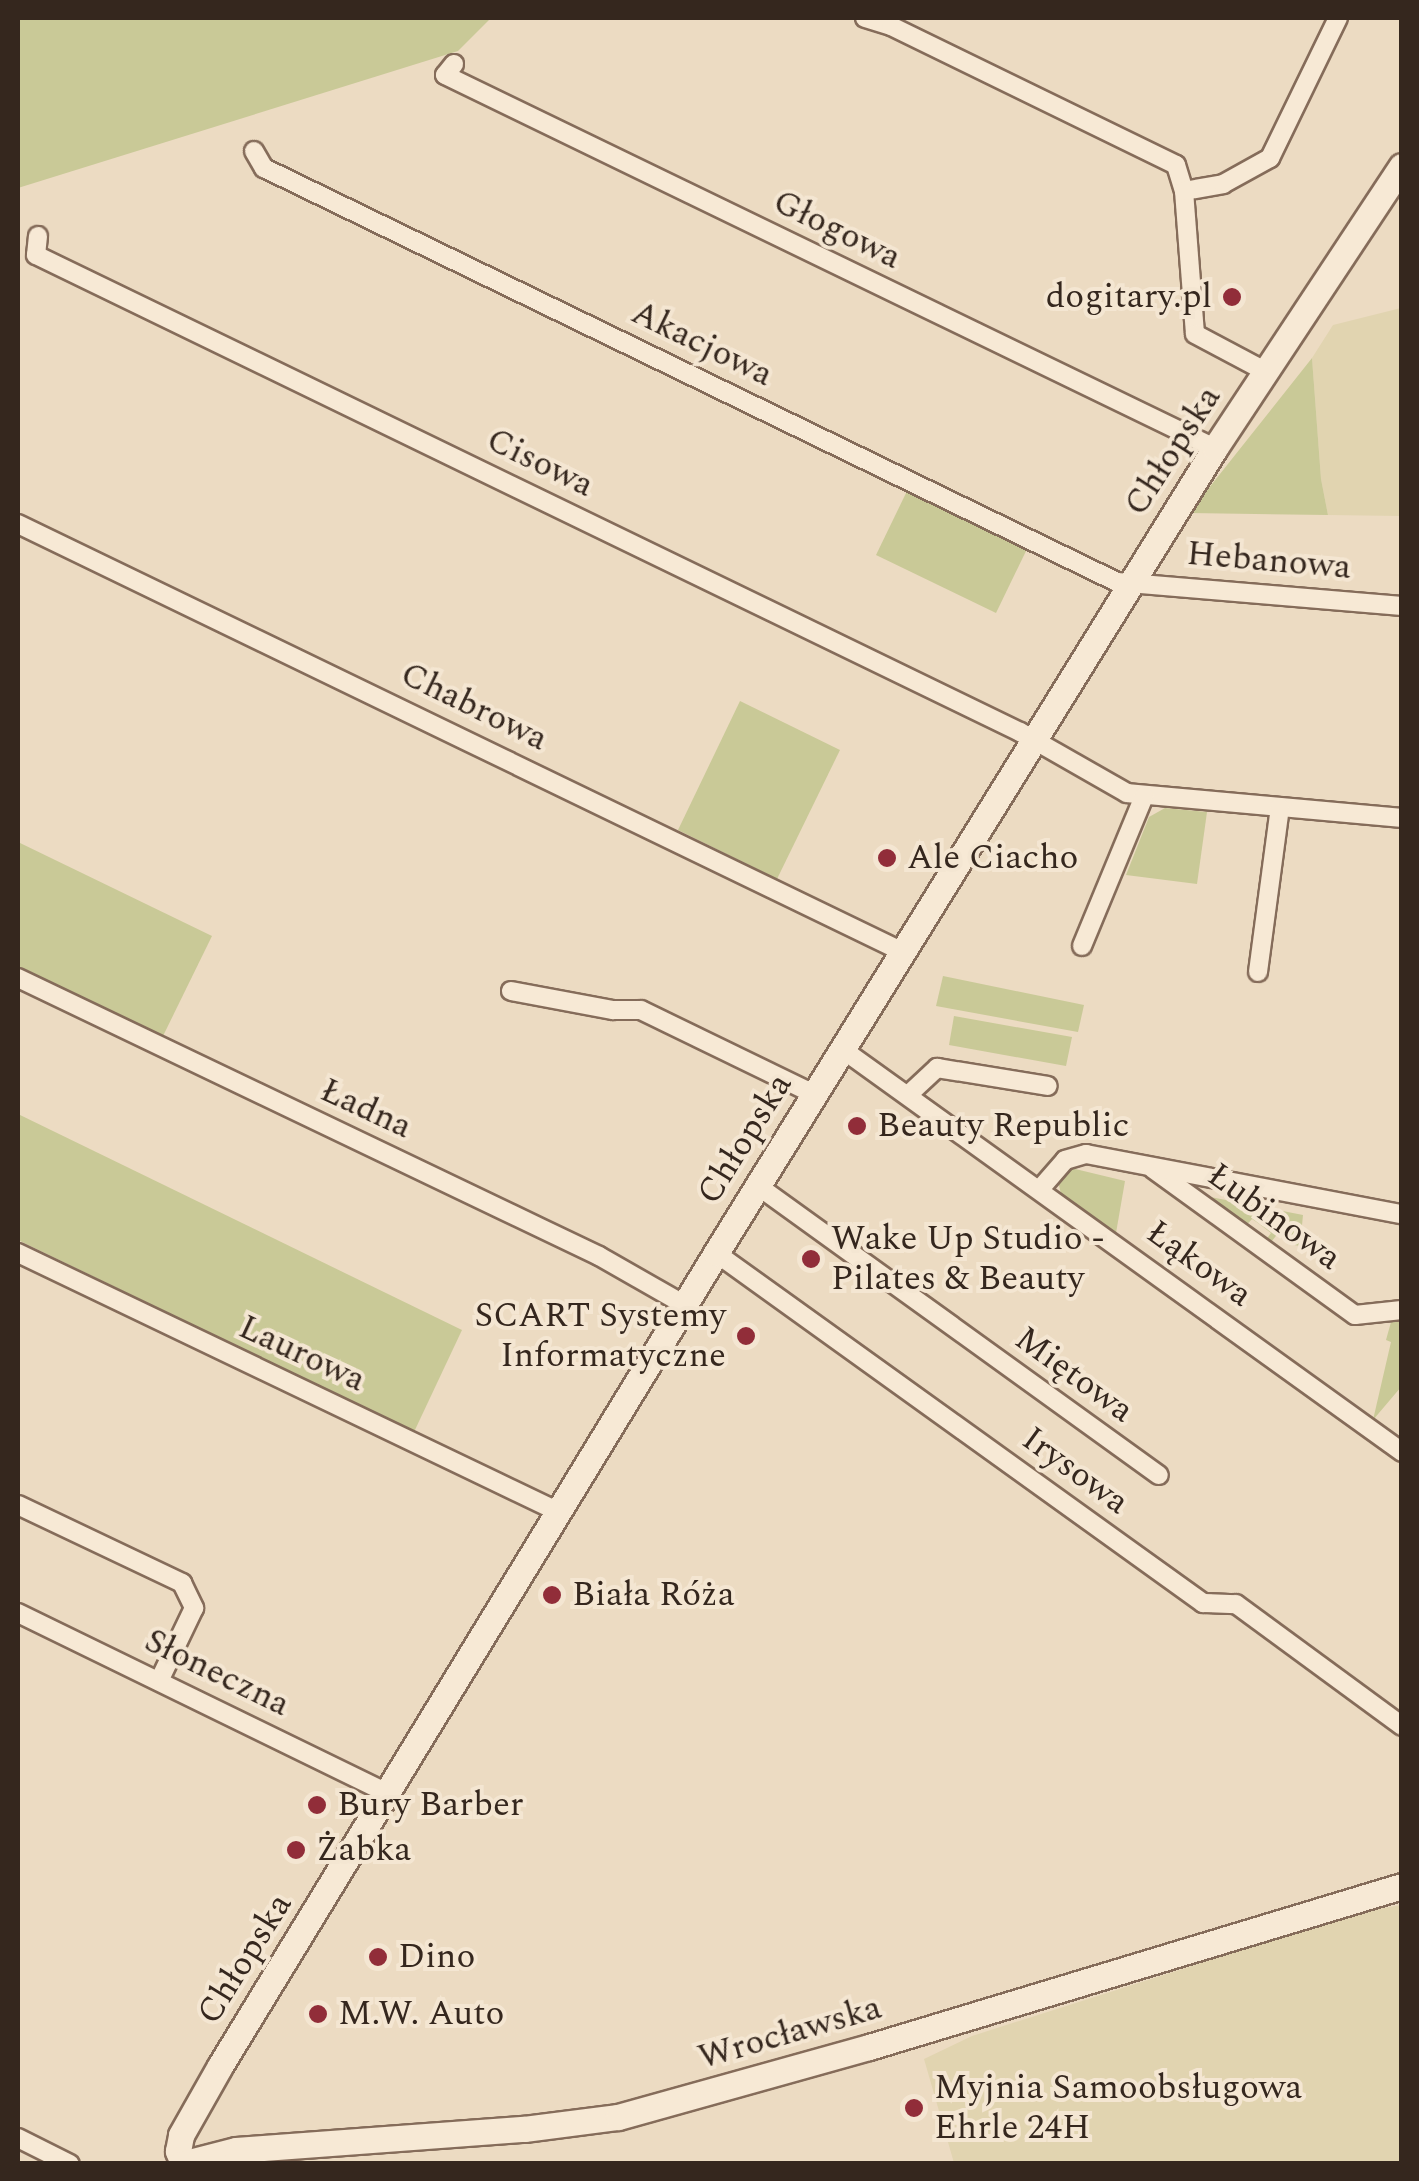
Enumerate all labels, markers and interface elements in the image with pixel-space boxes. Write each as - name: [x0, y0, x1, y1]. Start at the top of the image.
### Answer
- street label: Głogowa: [766, 181, 908, 279]
- place label: dogitary.pl: [1046, 276, 1212, 318]
- marker: dogitary.pl: [1221, 286, 1243, 308]
- street label: Akacjowa: [624, 292, 780, 396]
- street label: Chłopska: [1116, 378, 1230, 524]
- street label: Cisowa: [480, 419, 600, 507]
- street label: Hebanowa: [1185, 533, 1353, 589]
- street label: Chabrowa: [394, 653, 554, 761]
- place label: Ale Ciacho: [907, 837, 1078, 879]
- marker: Ale Ciacho: [876, 847, 898, 869]
- street label: Chłopska: [688, 1066, 802, 1212]
- street label: Ładna: [314, 1070, 418, 1148]
- place label: Beauty Republic: [877, 1105, 1129, 1147]
- marker: Beauty Republic: [846, 1115, 868, 1137]
- street label: Łubinowa: [1199, 1154, 1349, 1280]
- street label: Łąkowa: [1138, 1212, 1260, 1316]
- place label: Wake Up Studio - Pilates & Beauty: [831, 1218, 1105, 1300]
- marker: Wake Up Studio - Pilates & Beauty: [800, 1248, 822, 1270]
- place label: SCART Systemy Informatyczne: [475, 1295, 726, 1377]
- street label: Laurowa: [232, 1306, 372, 1402]
- street label: Miętowa: [1007, 1318, 1141, 1432]
- marker: SCART Systemy Informatyczne: [735, 1325, 757, 1347]
- street label: Irysowa: [1013, 1418, 1137, 1524]
- place label: Biała Róża: [572, 1574, 735, 1616]
- marker: Biała Róża: [541, 1584, 563, 1606]
- street label: Słoneczna: [138, 1620, 296, 1726]
- place label: Bury Barber: [337, 1784, 524, 1826]
- marker: Bury Barber: [306, 1794, 328, 1816]
- place label: Żabka: [316, 1829, 411, 1871]
- marker: Żabka: [285, 1839, 307, 1861]
- street label: Chłopska: [188, 1886, 302, 2032]
- place label: Dino: [398, 1936, 475, 1978]
- marker: Dino: [367, 1946, 389, 1968]
- street label: Wrocławska: [694, 1987, 886, 2079]
- place label: M.W. Auto: [338, 1993, 504, 2035]
- marker: M.W. Auto: [307, 2003, 329, 2025]
- place label: Myjnia Samoobsługowa Ehrle 24H: [934, 2067, 1302, 2149]
- marker: Myjnia Samoobsługowa Ehrle 24H: [903, 2097, 925, 2119]

